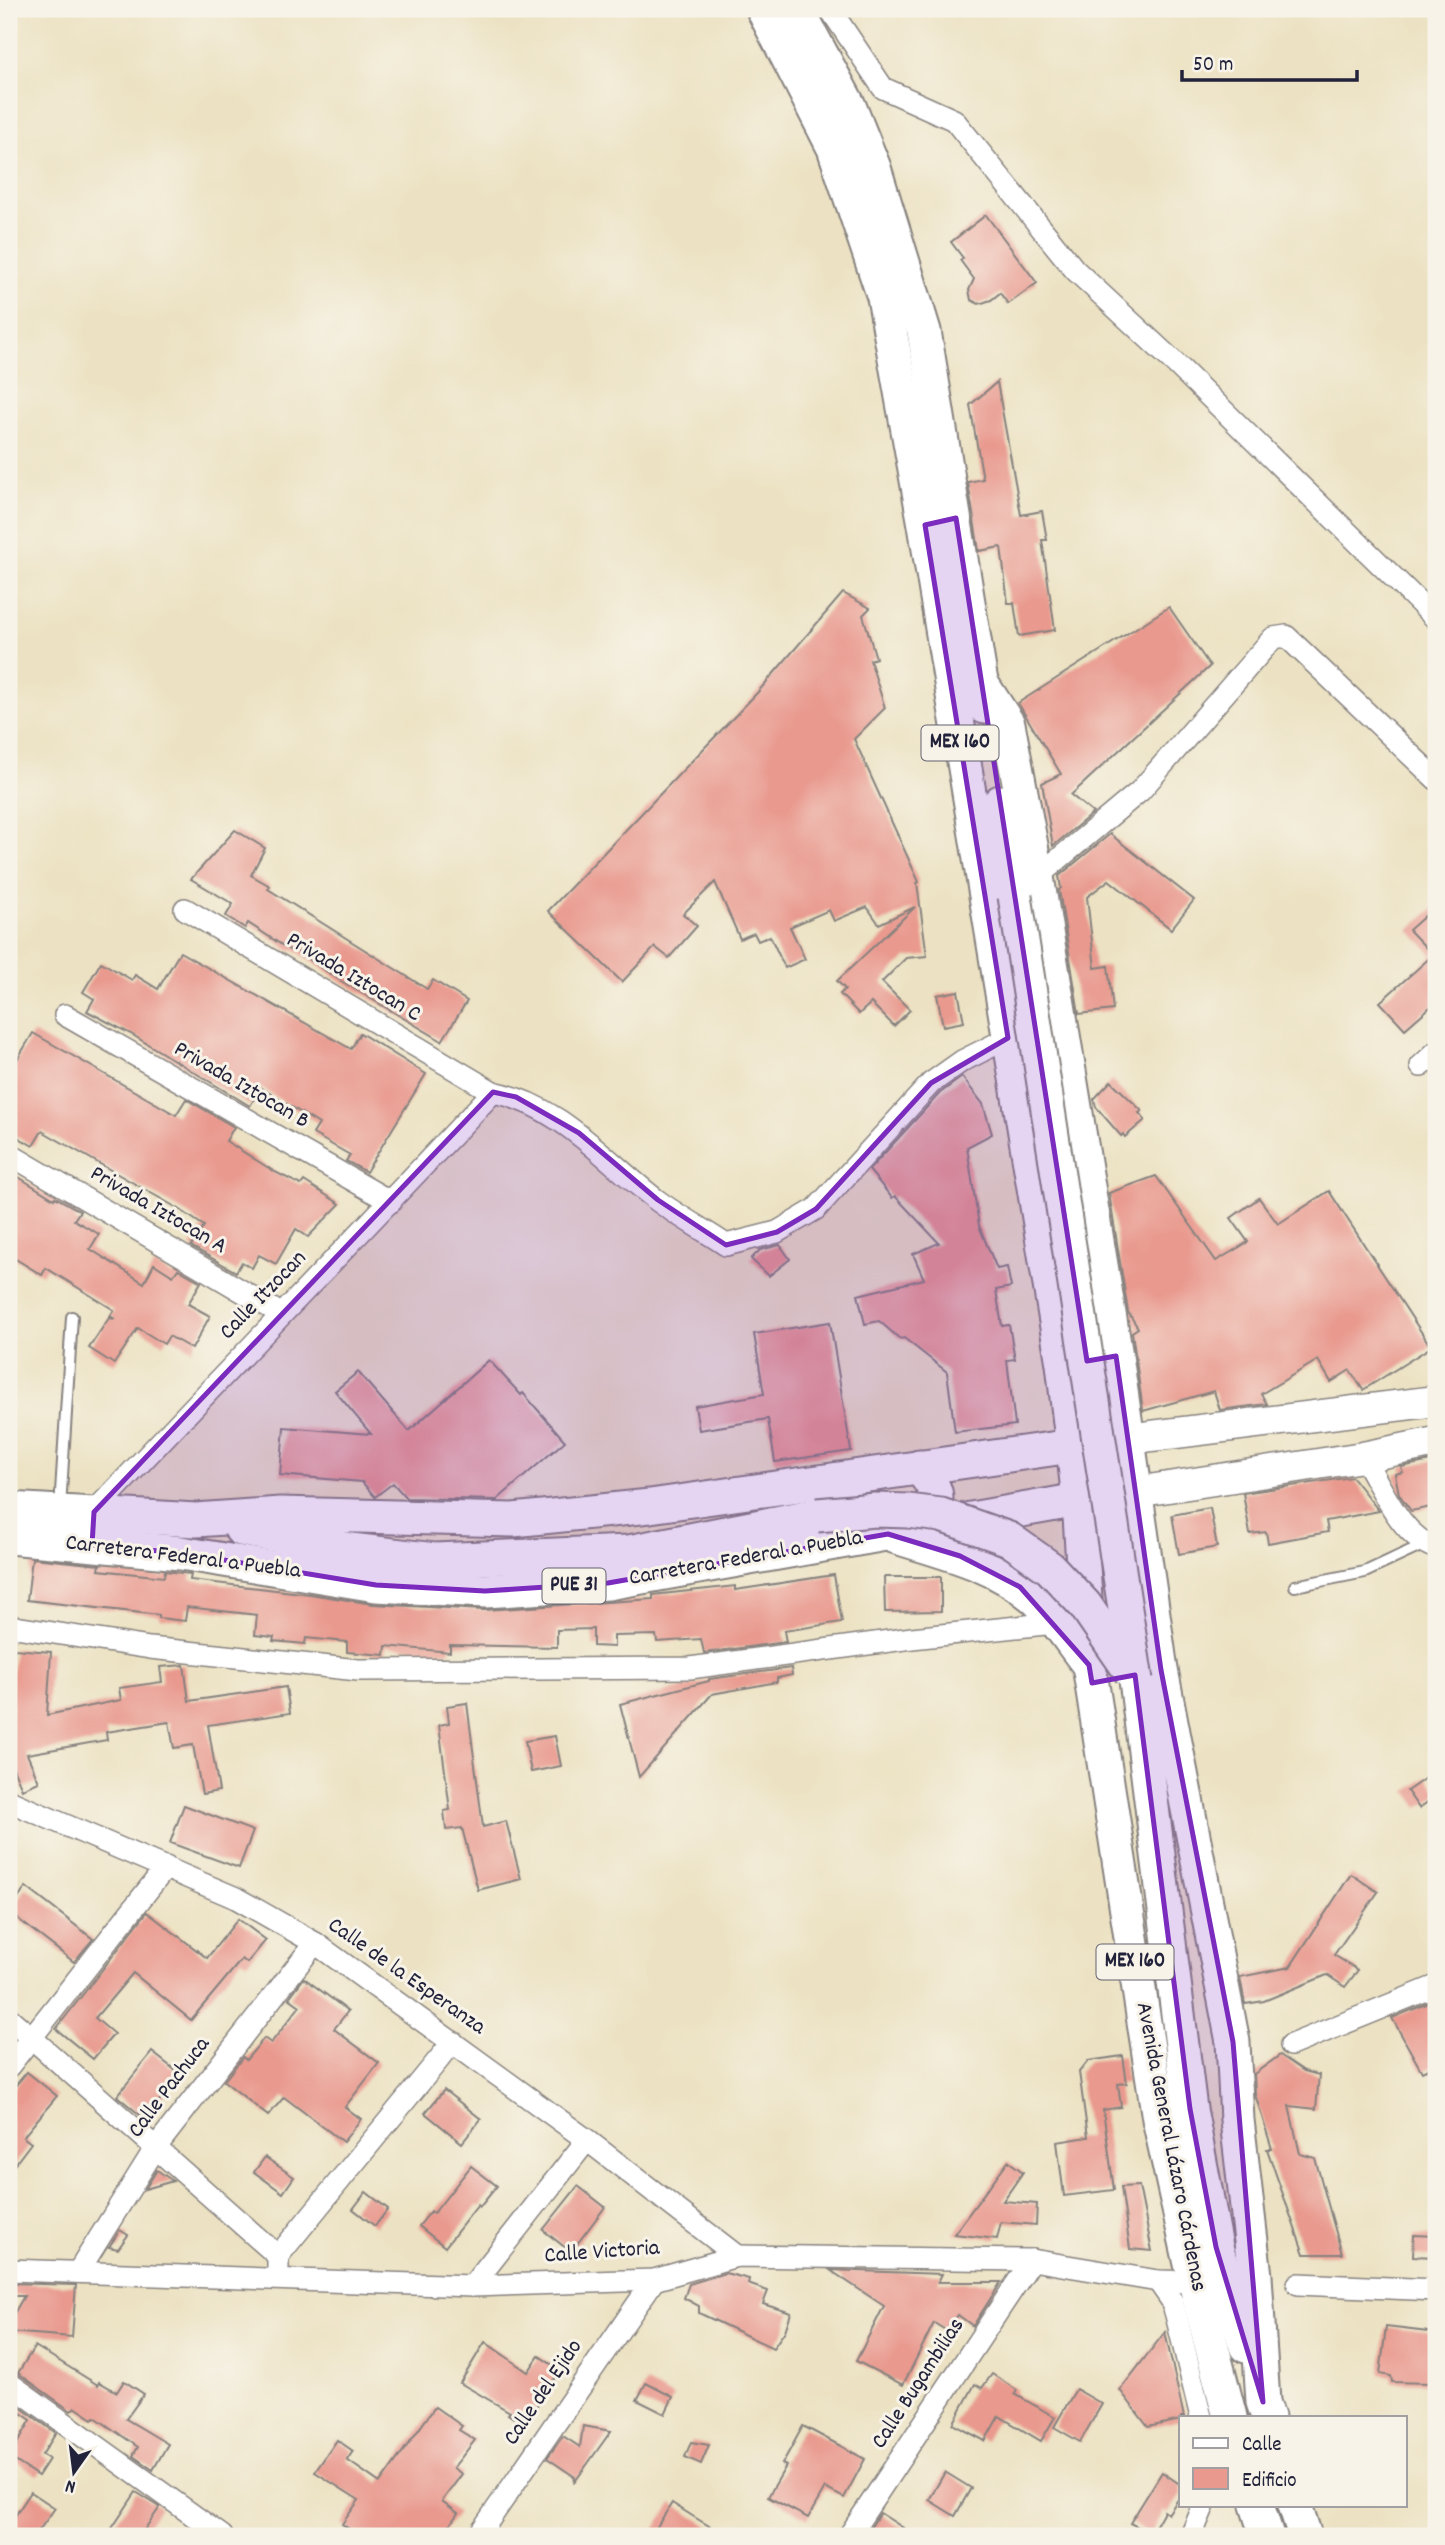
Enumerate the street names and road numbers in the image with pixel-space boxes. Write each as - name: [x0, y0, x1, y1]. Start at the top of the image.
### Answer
- road number: MEX 160: [922, 726, 998, 760]
- street label: Privada Iztocan C: [279, 925, 427, 1031]
- street label: Privada Iztocan B: [167, 1034, 315, 1138]
- street label: Privada Iztocan A: [83, 1158, 233, 1264]
- street label: Calle Itzocan: [213, 1244, 315, 1348]
- street label: Carretera Federal a Puebla: [627, 1522, 867, 1596]
- street label: Carretera Federal a Puebla: [64, 1527, 304, 1589]
- road number: PUE 31: [542, 1568, 606, 1604]
- street label: Calle de la Esperanza: [320, 1910, 493, 2045]
- road number: MEX 160: [1096, 1944, 1174, 1980]
- street label: Avenida General Lázaro Cárdenas: [1126, 1999, 1214, 2295]
- street label: Calle Pachuca: [121, 2029, 220, 2146]
- street label: Calle Victoria: [543, 2232, 662, 2273]
- street label: Calle Bugambilias: [864, 2312, 974, 2456]
- street label: Calle del Ejido: [496, 2333, 592, 2453]

